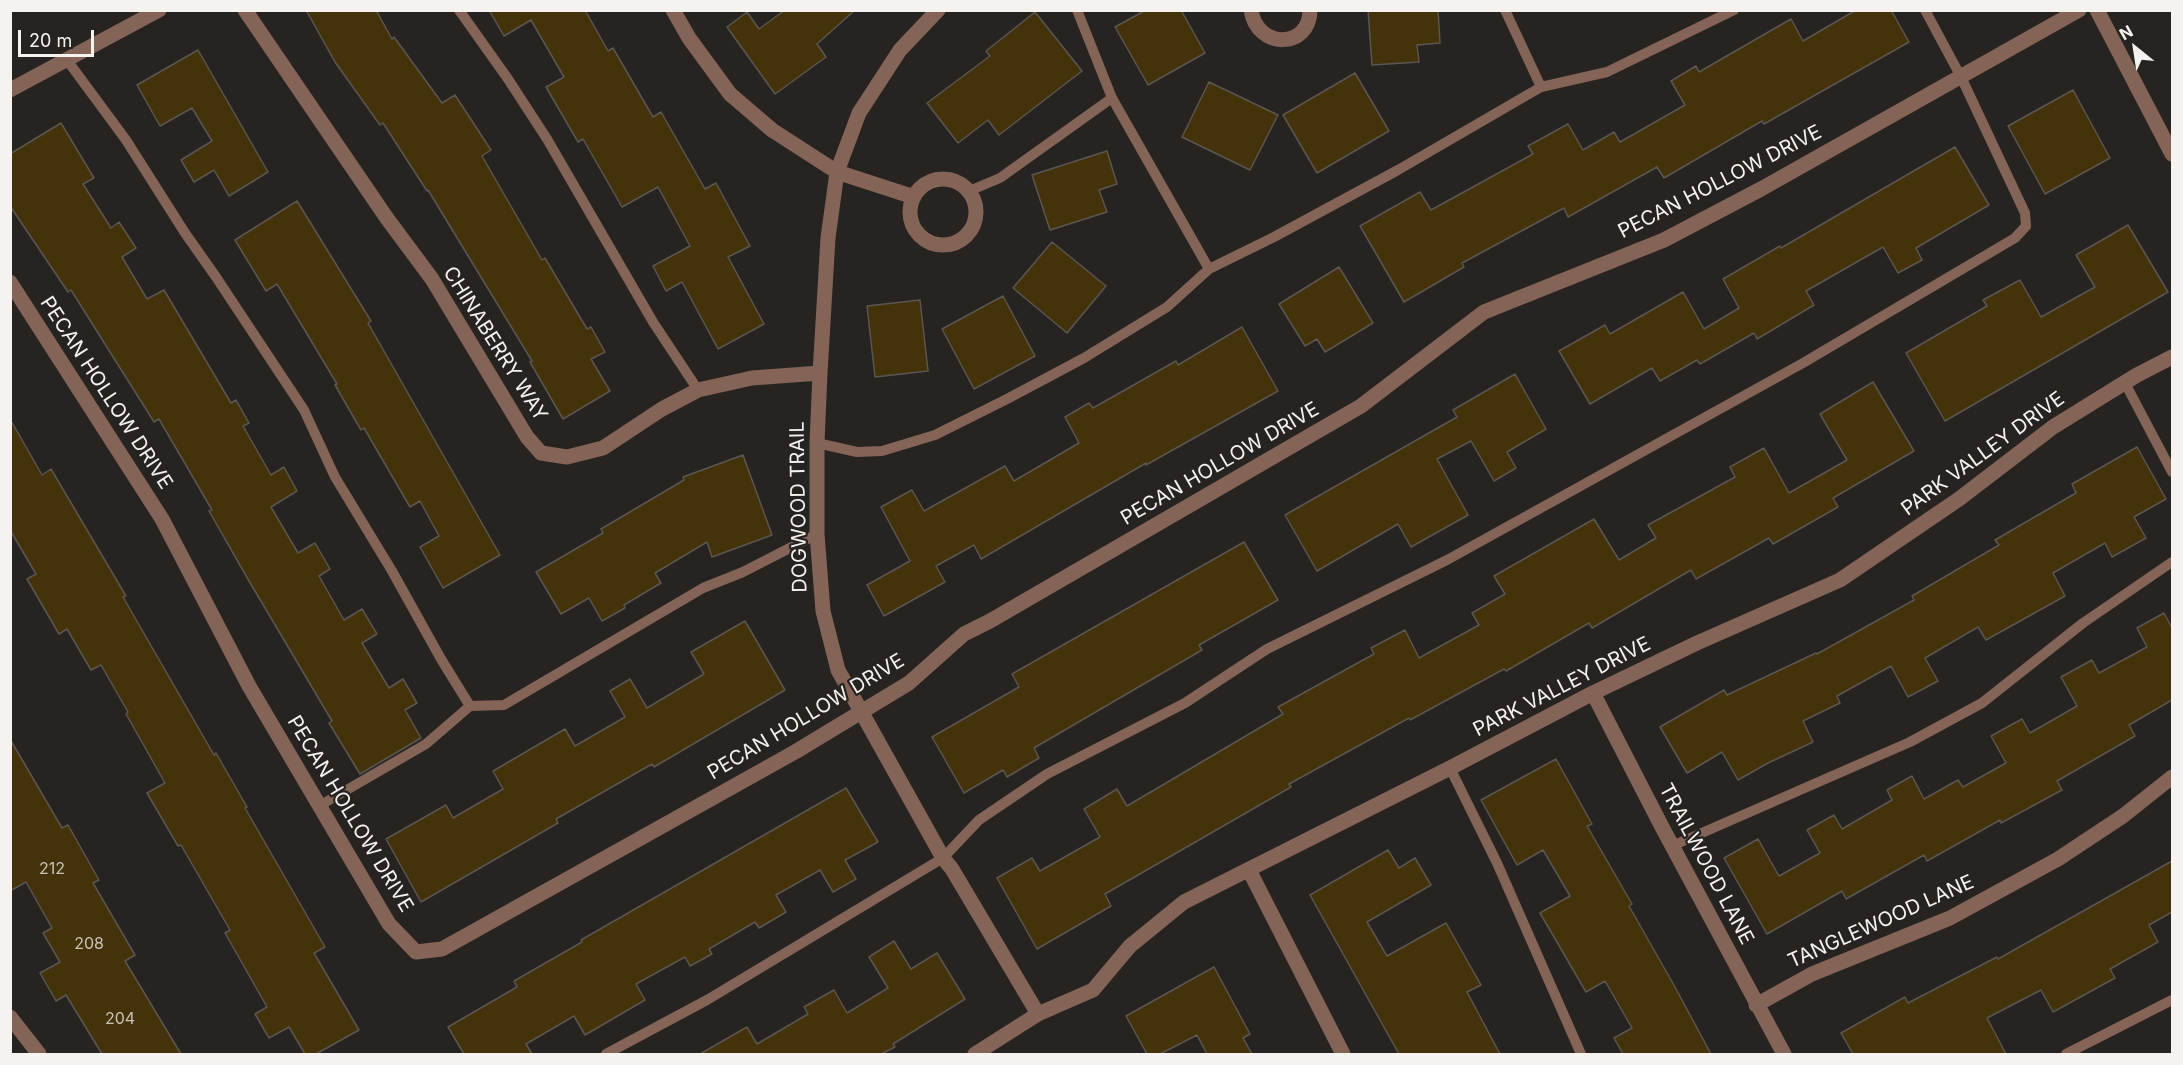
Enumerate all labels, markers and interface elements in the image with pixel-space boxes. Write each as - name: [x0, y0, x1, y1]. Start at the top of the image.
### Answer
- scale bar: [21, 18, 98, 56]
- north arrow: [2105, 18, 2165, 78]
- text: N: [2116, 21, 2136, 44]
- text: 20 m: [29, 30, 72, 51]
- street label: PECAN HOLLOW DRIVE: [1614, 120, 1826, 244]
- street label: CHINABERRY WAY: [438, 262, 552, 426]
- street label: PECAN HOLLOW DRIVE: [35, 292, 177, 494]
- street label: PARK VALLEY DRIVE: [1897, 387, 2069, 521]
- street label: PECAN HOLLOW DRIVE: [1117, 397, 1323, 531]
- street label: DOGWOOD TRAIL: [786, 421, 812, 593]
- street label: PARK VALLEY DRIVE: [1469, 632, 1655, 742]
- street label: PECAN HOLLOW DRIVE: [703, 649, 909, 785]
- street label: PECAN HOLLOW DRIVE: [282, 711, 418, 917]
- street label: TRAILWOOD LANE: [1653, 779, 1759, 949]
- house number: 212: [39, 859, 65, 879]
- street label: TANGLEWOOD LANE: [1784, 870, 1978, 974]
- house number: 208: [74, 934, 104, 954]
- house number: 204: [105, 1009, 135, 1029]

